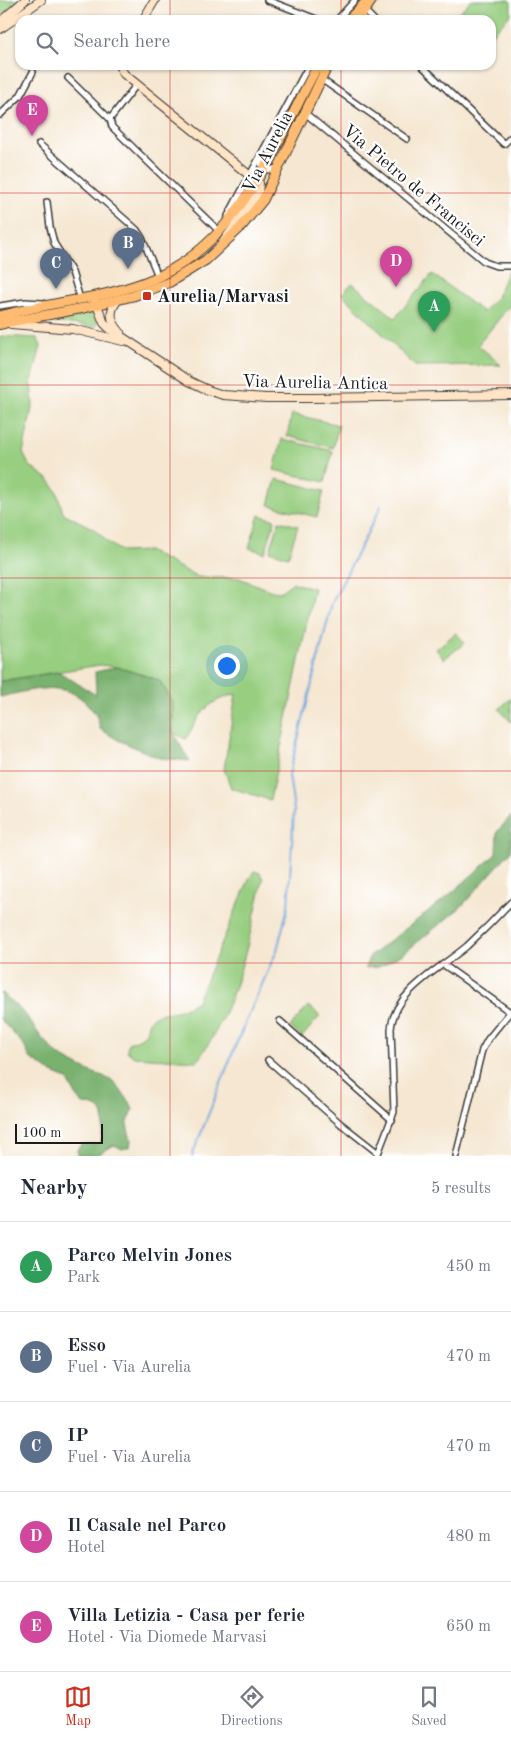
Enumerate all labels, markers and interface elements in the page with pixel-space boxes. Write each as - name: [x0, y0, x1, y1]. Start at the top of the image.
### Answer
- search box: [15, 15, 496, 70]
- icon: search: [33, 29, 61, 57]
- text: Search here: [73, 33, 170, 52]
- pin: E: [16, 95, 48, 136]
- street label: Via Aurelia: [240, 108, 296, 196]
- street label: Via Pietro de Francisci: [339, 121, 488, 250]
- pin: B: [112, 228, 144, 269]
- pin: D: [380, 246, 412, 287]
- pin: C: [40, 248, 72, 289]
- place label: Aurelia/Marvasi: [157, 288, 289, 306]
- marker: Aurelia/Marvasi: [141, 290, 153, 302]
- pin: A: [418, 291, 450, 332]
- street label: Via Aurelia Antica: [242, 373, 388, 393]
- your location: [214, 653, 240, 679]
- scale bar: [15, 1121, 102, 1144]
- text: 100 m: [22, 1126, 61, 1140]
- text: Nearby: [20, 1178, 88, 1199]
- text: 5 results: [431, 1181, 491, 1197]
- text: Parco Melvin Jones: [67, 1247, 232, 1266]
- text: A: [30, 1259, 42, 1275]
- text: 450 m: [446, 1259, 491, 1275]
- text: Park: [67, 1270, 100, 1286]
- text: Esso: [67, 1337, 106, 1356]
- text: B: [30, 1349, 42, 1365]
- text: 470 m: [446, 1349, 491, 1365]
- text: Fuel · Via Aurelia: [67, 1360, 191, 1376]
- text: IP: [67, 1427, 89, 1446]
- text: C: [31, 1439, 41, 1455]
- text: 470 m: [446, 1439, 491, 1455]
- text: Fuel · Via Aurelia: [67, 1450, 191, 1466]
- text: Il Casale nel Parco: [67, 1517, 226, 1536]
- text: D: [30, 1529, 42, 1545]
- text: 480 m: [446, 1529, 491, 1545]
- text: Hotel: [67, 1540, 105, 1556]
- text: Villa Letizia - Casa per ferie: [67, 1607, 305, 1626]
- text: E: [30, 1619, 42, 1635]
- text: 650 m: [446, 1619, 491, 1635]
- text: Hotel · Via Diomede Marvasi: [67, 1630, 267, 1646]
- tab: Map: [64, 1683, 92, 1730]
- tab: Directions: [221, 1683, 283, 1730]
- tab: Saved: [411, 1683, 447, 1730]

